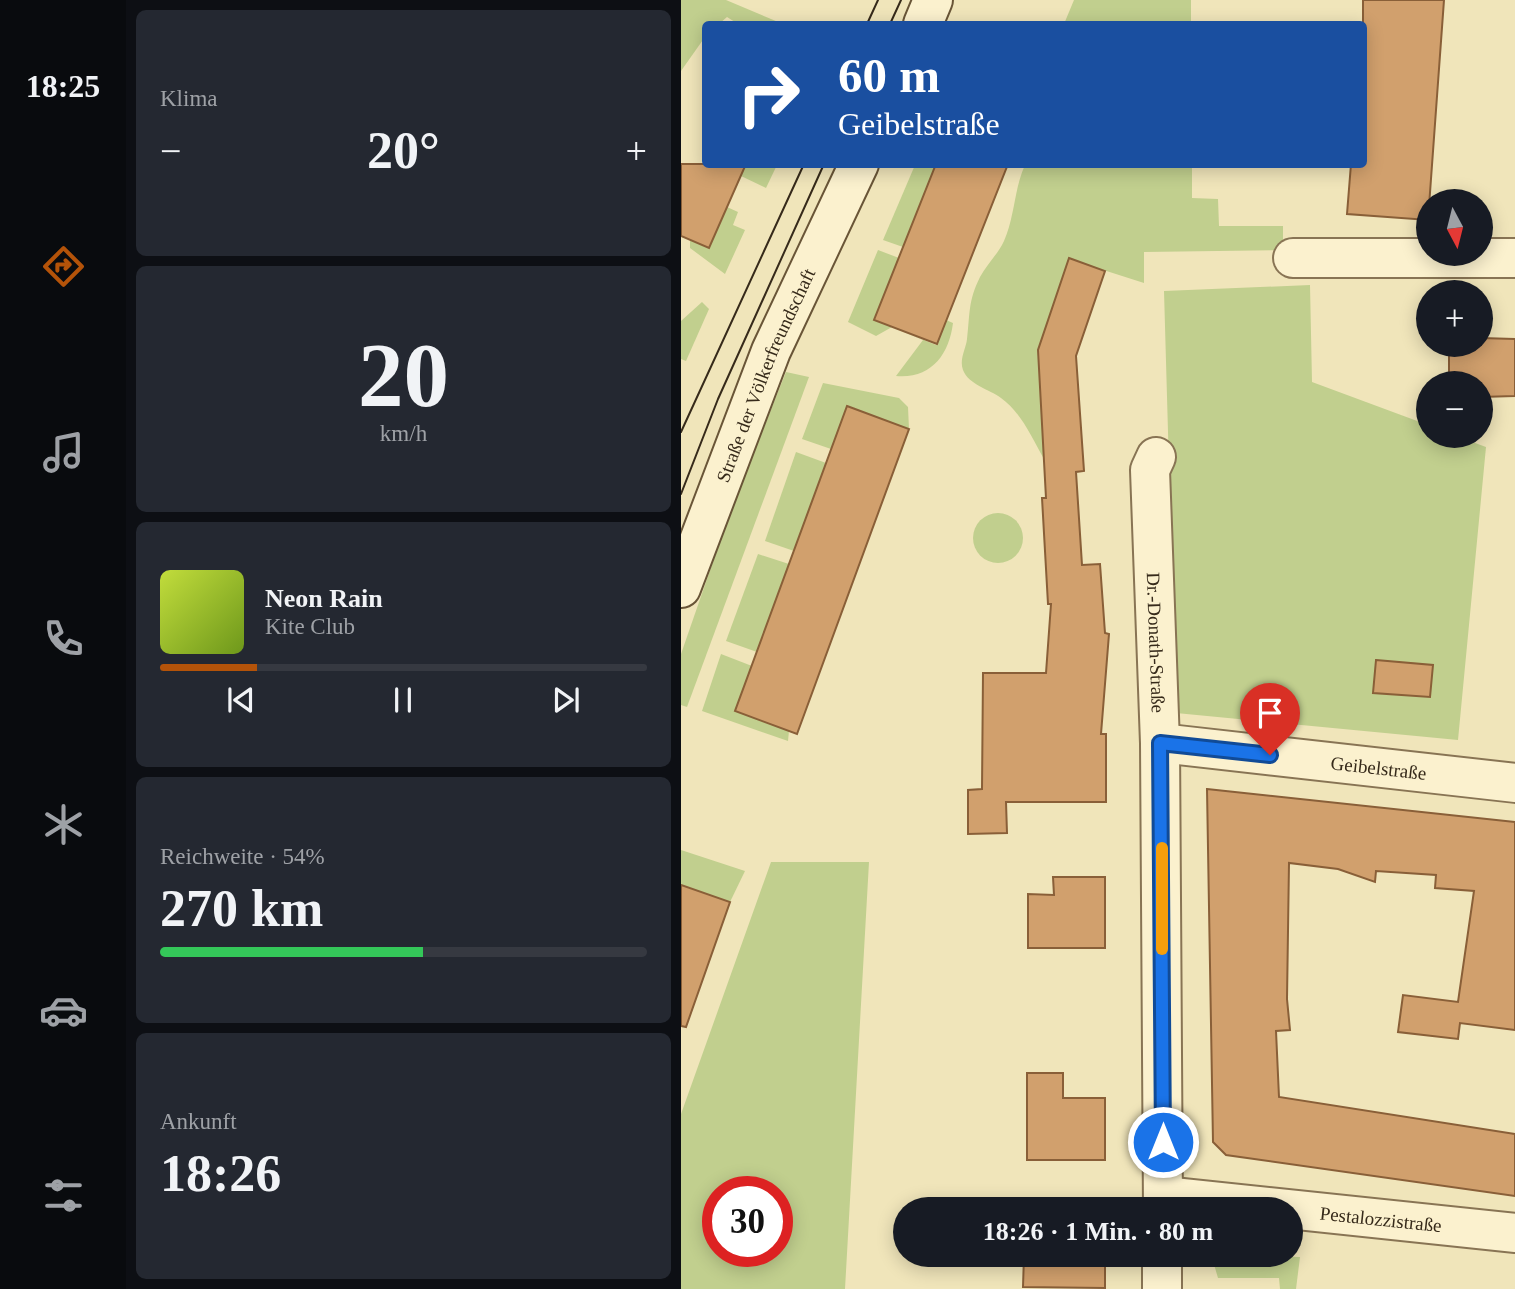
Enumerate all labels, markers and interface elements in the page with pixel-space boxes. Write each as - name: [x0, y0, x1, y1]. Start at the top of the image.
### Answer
- text: 60 m: [838, 48, 940, 103]
- icon: right: [723, 49, 814, 140]
- text: 18:25: [26, 68, 100, 104]
- text: Klima: [160, 86, 218, 111]
- text: Geibelstraße: [838, 106, 1000, 142]
- text: 20°: [367, 122, 440, 179]
- text: −: [160, 130, 181, 172]
- text: +: [626, 130, 647, 172]
- north arrow: [1416, 189, 1493, 266]
- map controls: [1416, 189, 1493, 448]
- icon: directions: [39, 242, 88, 291]
- street label: Straße der Völkerfreundschaft: [712, 264, 820, 485]
- button: +: [1416, 280, 1493, 357]
- text: 20: [358, 325, 449, 426]
- button: −: [1416, 371, 1493, 448]
- text: km/h: [380, 421, 427, 446]
- icon: music: [39, 428, 88, 477]
- street label: Dr.-Donath-Straße: [1143, 572, 1169, 713]
- text: Neon Rain: [265, 584, 383, 613]
- icon: phone: [39, 614, 88, 663]
- text: Kite Club: [265, 614, 355, 639]
- icon: previous: [222, 681, 260, 719]
- icon: pause: [384, 681, 422, 719]
- icon: next: [547, 681, 585, 719]
- pin: [1240, 683, 1300, 755]
- icon: arrive: [1251, 694, 1289, 732]
- street label: Geibelstraße: [1330, 752, 1427, 784]
- icon: climate: [39, 800, 88, 849]
- text: Reichweite · 54%: [160, 844, 325, 869]
- text: 270 km: [160, 880, 323, 937]
- icon: car: [39, 986, 88, 1035]
- position arrow: [1126, 1105, 1200, 1179]
- text: Ankunft: [160, 1109, 237, 1134]
- text: 18:26: [160, 1145, 281, 1202]
- icon: filters: [39, 1171, 88, 1220]
- speed limit sign: 30: [702, 1176, 793, 1267]
- street label: Pestalozzistraße: [1319, 1203, 1443, 1236]
- text: 18:26 · 1 Min. · 80 m: [983, 1217, 1213, 1246]

